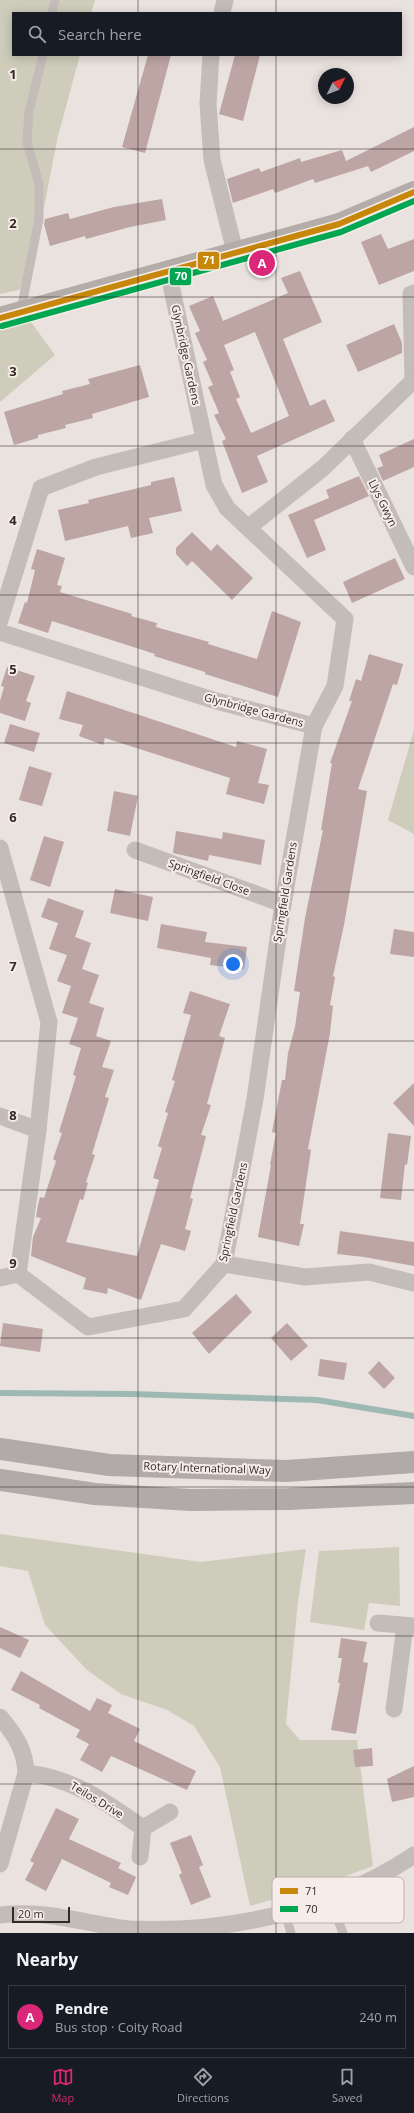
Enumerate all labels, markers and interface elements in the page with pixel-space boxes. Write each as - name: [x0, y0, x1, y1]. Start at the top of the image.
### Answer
- search box: [12, 12, 402, 56]
- icon: search: [26, 23, 48, 45]
- text: Search here: [58, 24, 142, 44]
- text: 1: [9, 65, 17, 83]
- north arrow: [318, 68, 354, 104]
- text: 2: [9, 214, 17, 232]
- pin: A: [249, 248, 275, 278]
- line badge: 71: [197, 251, 220, 270]
- text: 71: [203, 252, 215, 267]
- line badge: 70: [169, 267, 192, 286]
- text: 70: [175, 268, 187, 283]
- street label: Glynbridge Gardens: [169, 303, 204, 406]
- text: 3: [9, 362, 17, 380]
- street label: Llys Gwyn: [366, 477, 401, 529]
- text: 4: [9, 511, 17, 529]
- text: 5: [9, 660, 17, 678]
- street label: Glynbridge Gardens: [203, 689, 305, 730]
- text: 6: [9, 808, 17, 826]
- street label: Springfield Gardens: [269, 841, 300, 943]
- street label: Springfield Close: [166, 855, 252, 898]
- your location: [223, 954, 243, 974]
- text: 7: [9, 957, 17, 975]
- text: 8: [9, 1106, 17, 1124]
- street label: Springfield Gardens: [215, 1161, 250, 1263]
- text: 9: [9, 1254, 17, 1272]
- street label: Rotary International Way: [143, 1458, 271, 1477]
- street label: Teilos Drive: [68, 1778, 127, 1821]
- legend: [272, 1877, 404, 1923]
- text: 71: [305, 1883, 318, 1898]
- text: 70: [305, 1901, 318, 1916]
- scale bar: [12, 1905, 70, 1924]
- text: 20 m: [18, 1906, 44, 1921]
- text: Nearby: [16, 1948, 78, 1971]
- text: Pendre: [55, 1998, 108, 2018]
- text: A: [26, 2008, 34, 2026]
- text: 240 m: [359, 2008, 397, 2026]
- text: Bus stop · Coity Road: [55, 2018, 183, 2036]
- tab: Map: [51, 2066, 74, 2105]
- tab: Directions: [177, 2066, 229, 2105]
- tab: Saved: [332, 2066, 363, 2105]

